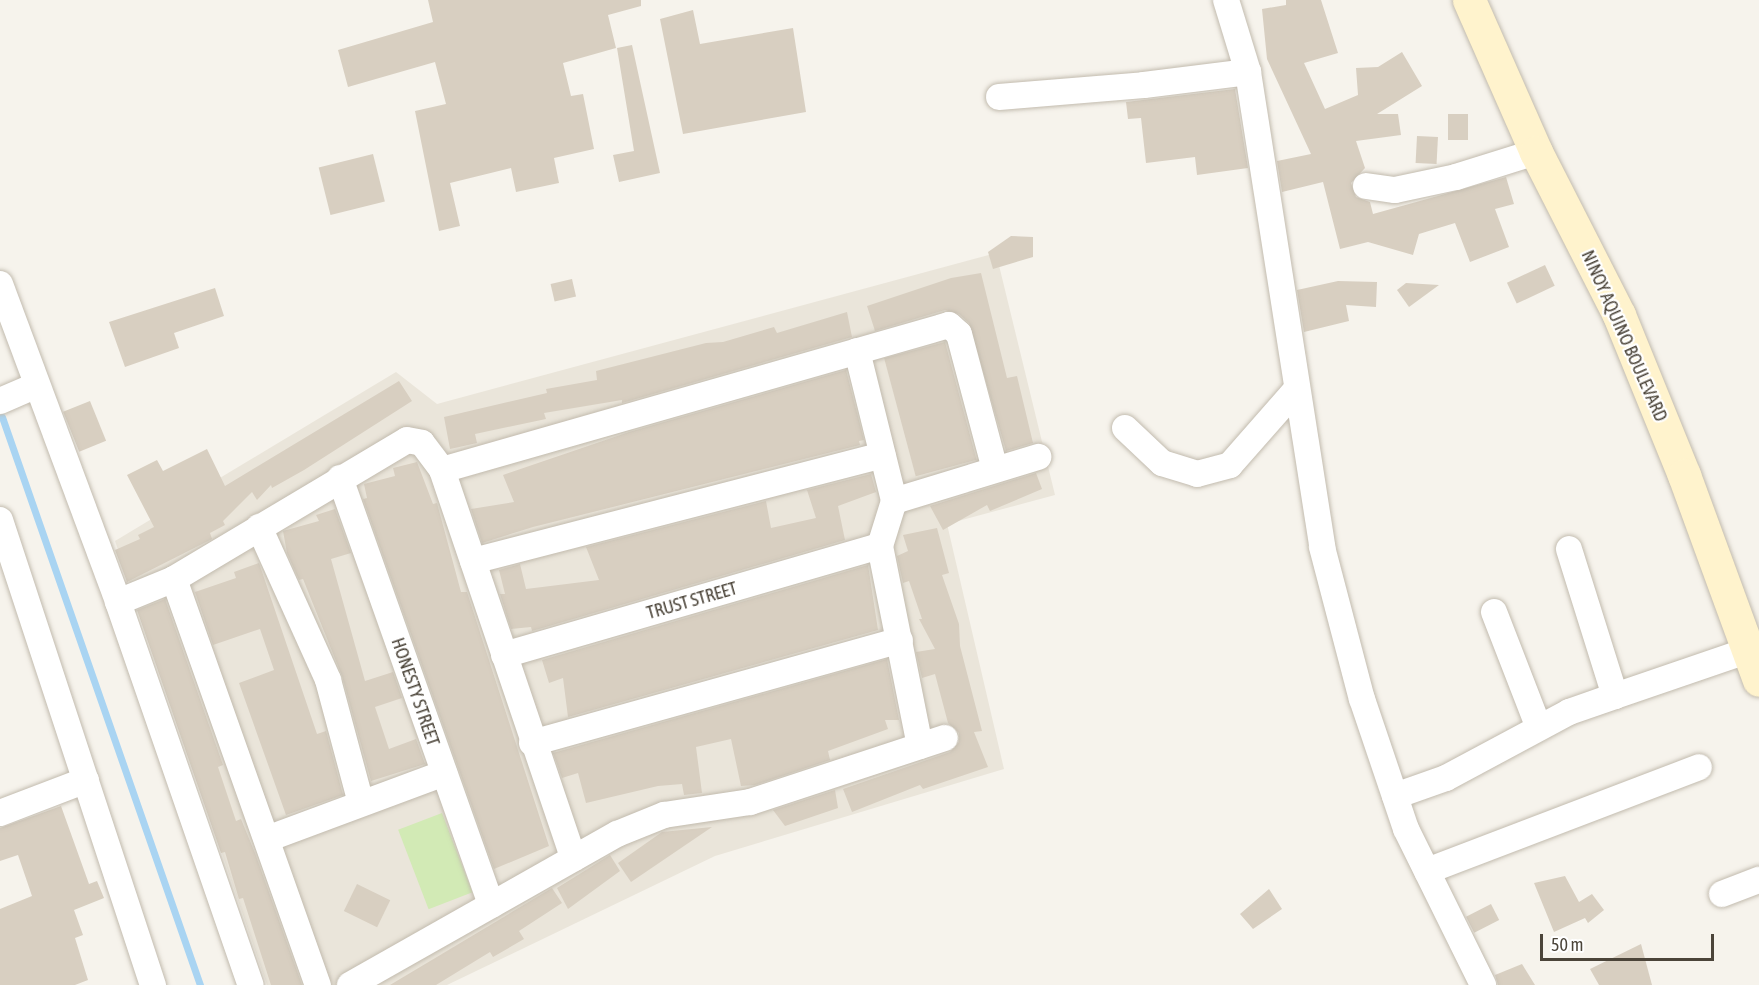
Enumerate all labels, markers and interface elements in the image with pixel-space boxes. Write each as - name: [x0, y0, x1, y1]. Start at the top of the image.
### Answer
- street label: NINOY AQUINO BOULEVARD: [1576, 247, 1672, 425]
- street label: TRUST STREET: [644, 578, 740, 624]
- street label: HONESTY STREET: [386, 635, 444, 749]
- scale bar: [1543, 922, 1717, 960]
- text: 50 m: [1551, 934, 1583, 955]

